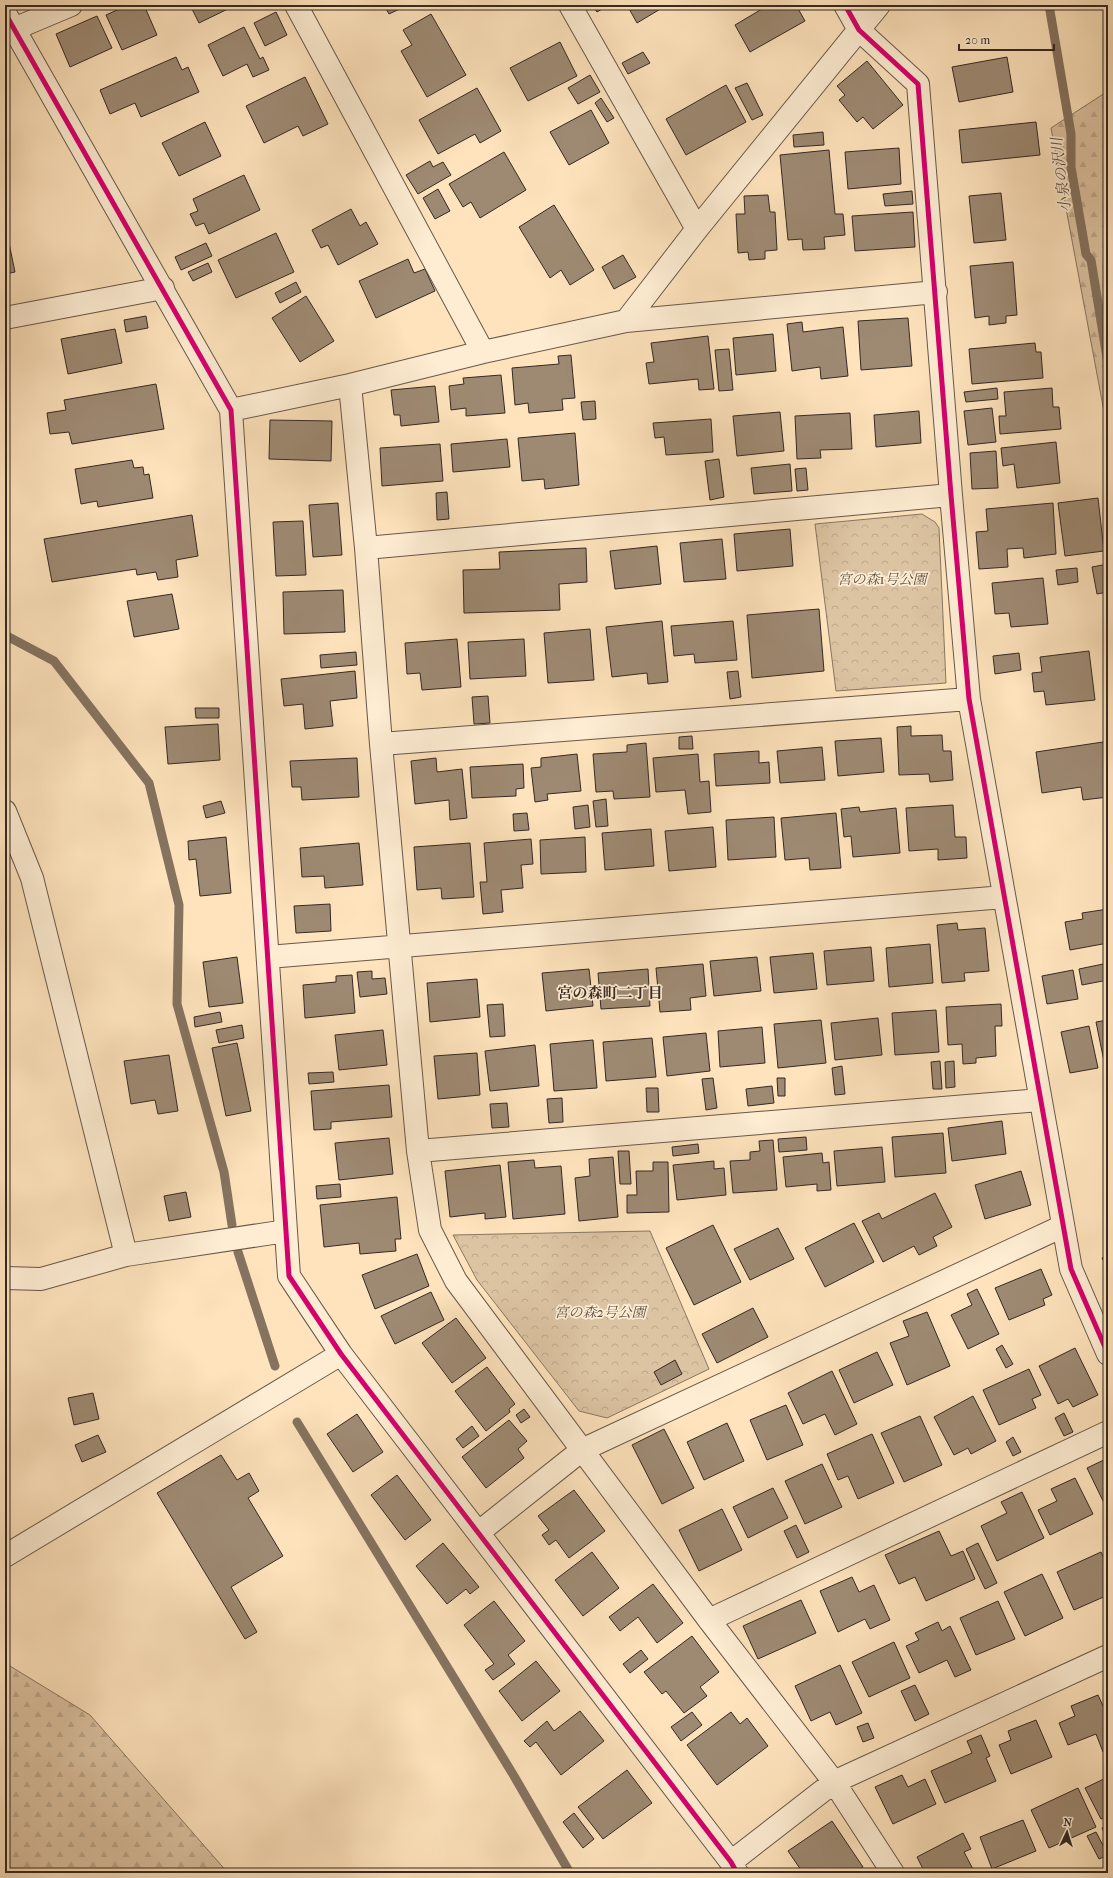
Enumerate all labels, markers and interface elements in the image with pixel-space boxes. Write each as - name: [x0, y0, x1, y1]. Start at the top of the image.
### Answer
- scale bar: [959, 26, 1054, 52]
- text: 20 m: [965, 33, 990, 47]
- water label: 小泉の沢川: [1047, 135, 1075, 213]
- park label: 宮の森1号公園: [837, 571, 929, 588]
- district label: 宮の森町二丁目: [557, 984, 663, 1002]
- park label: 宮の森2号公園: [554, 1304, 648, 1321]
- north arrow: [1047, 1812, 1087, 1852]
- text: N: [1063, 1816, 1073, 1829]

